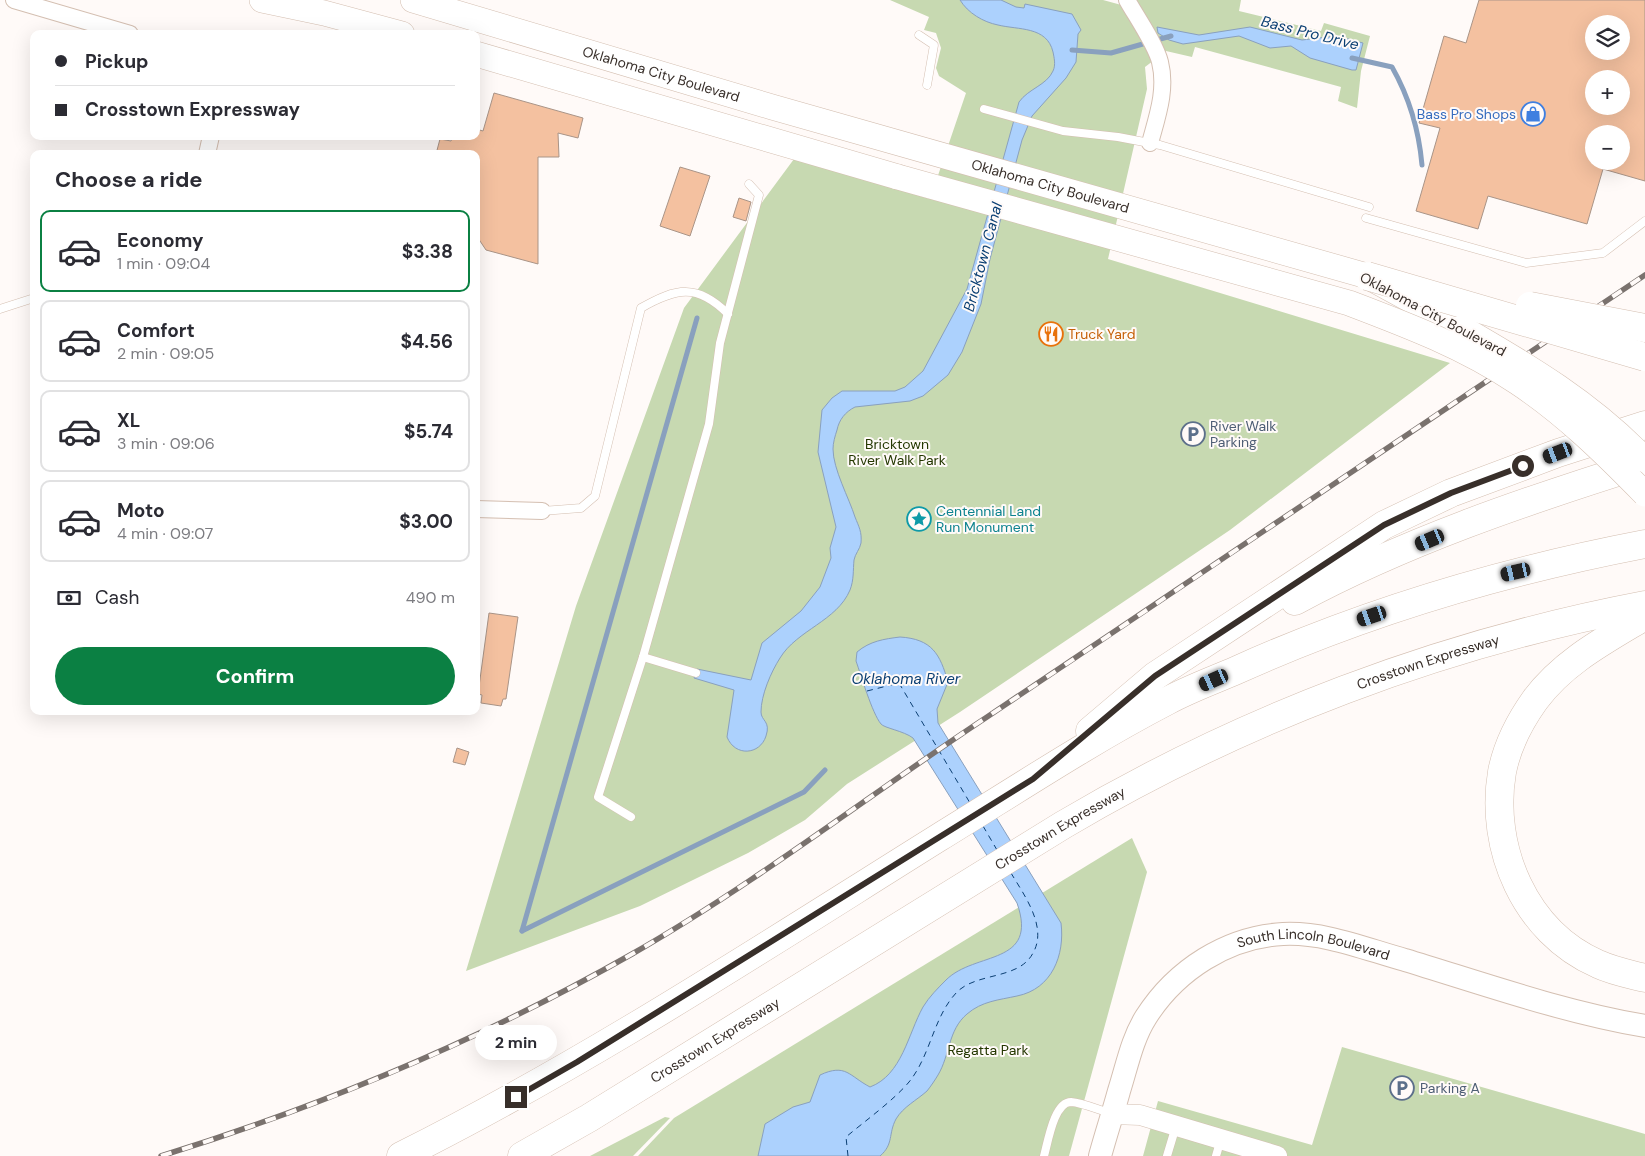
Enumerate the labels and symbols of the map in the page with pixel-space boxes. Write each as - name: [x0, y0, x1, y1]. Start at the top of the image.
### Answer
- water label: Bass Pro Drive: [1259, 11, 1361, 55]
- street label: Oklahoma City Boulevard: [580, 42, 742, 106]
- shop icon: Bass Pro Shops: [1520, 101, 1546, 127]
- place label: Bass Pro Shops: [1417, 105, 1516, 123]
- street label: Oklahoma City Boulevard: [969, 155, 1131, 217]
- water label: Bricktown Canal: [959, 200, 1007, 314]
- street label: Oklahoma City Boulevard: [1357, 268, 1509, 360]
- restaurant icon: Truck Yard: [1038, 321, 1064, 347]
- place label: Truck Yard: [1068, 325, 1135, 343]
- place label: River Walk Parking: [1210, 417, 1276, 451]
- parking icon: River Walk Parking: [1180, 421, 1206, 447]
- park label: Bricktown River Walk Park: [848, 435, 946, 469]
- car: [1541, 441, 1574, 465]
- route start: [1512, 455, 1534, 477]
- place label: Centennial Land Run Monument: [936, 502, 1041, 536]
- place icon: Centennial Land Run Monument: [906, 506, 932, 532]
- car: [1413, 527, 1446, 553]
- car: [1499, 561, 1532, 583]
- car: [1355, 604, 1388, 628]
- street label: Crosstown Expressway: [1354, 630, 1501, 693]
- car: [1197, 667, 1230, 693]
- water label: Oklahoma River: [852, 669, 961, 689]
- street label: Crosstown Expressway: [991, 782, 1129, 874]
- street label: South Lincoln Boulevard: [1234, 925, 1392, 964]
- street label: Crosstown Expressway: [647, 993, 783, 1087]
- callout: 2 min: [475, 1024, 557, 1060]
- park label: Regatta Park: [947, 1041, 1029, 1059]
- parking icon: Parking A: [1389, 1075, 1415, 1101]
- place label: Parking A: [1420, 1079, 1480, 1097]
- route end: [505, 1086, 527, 1108]

